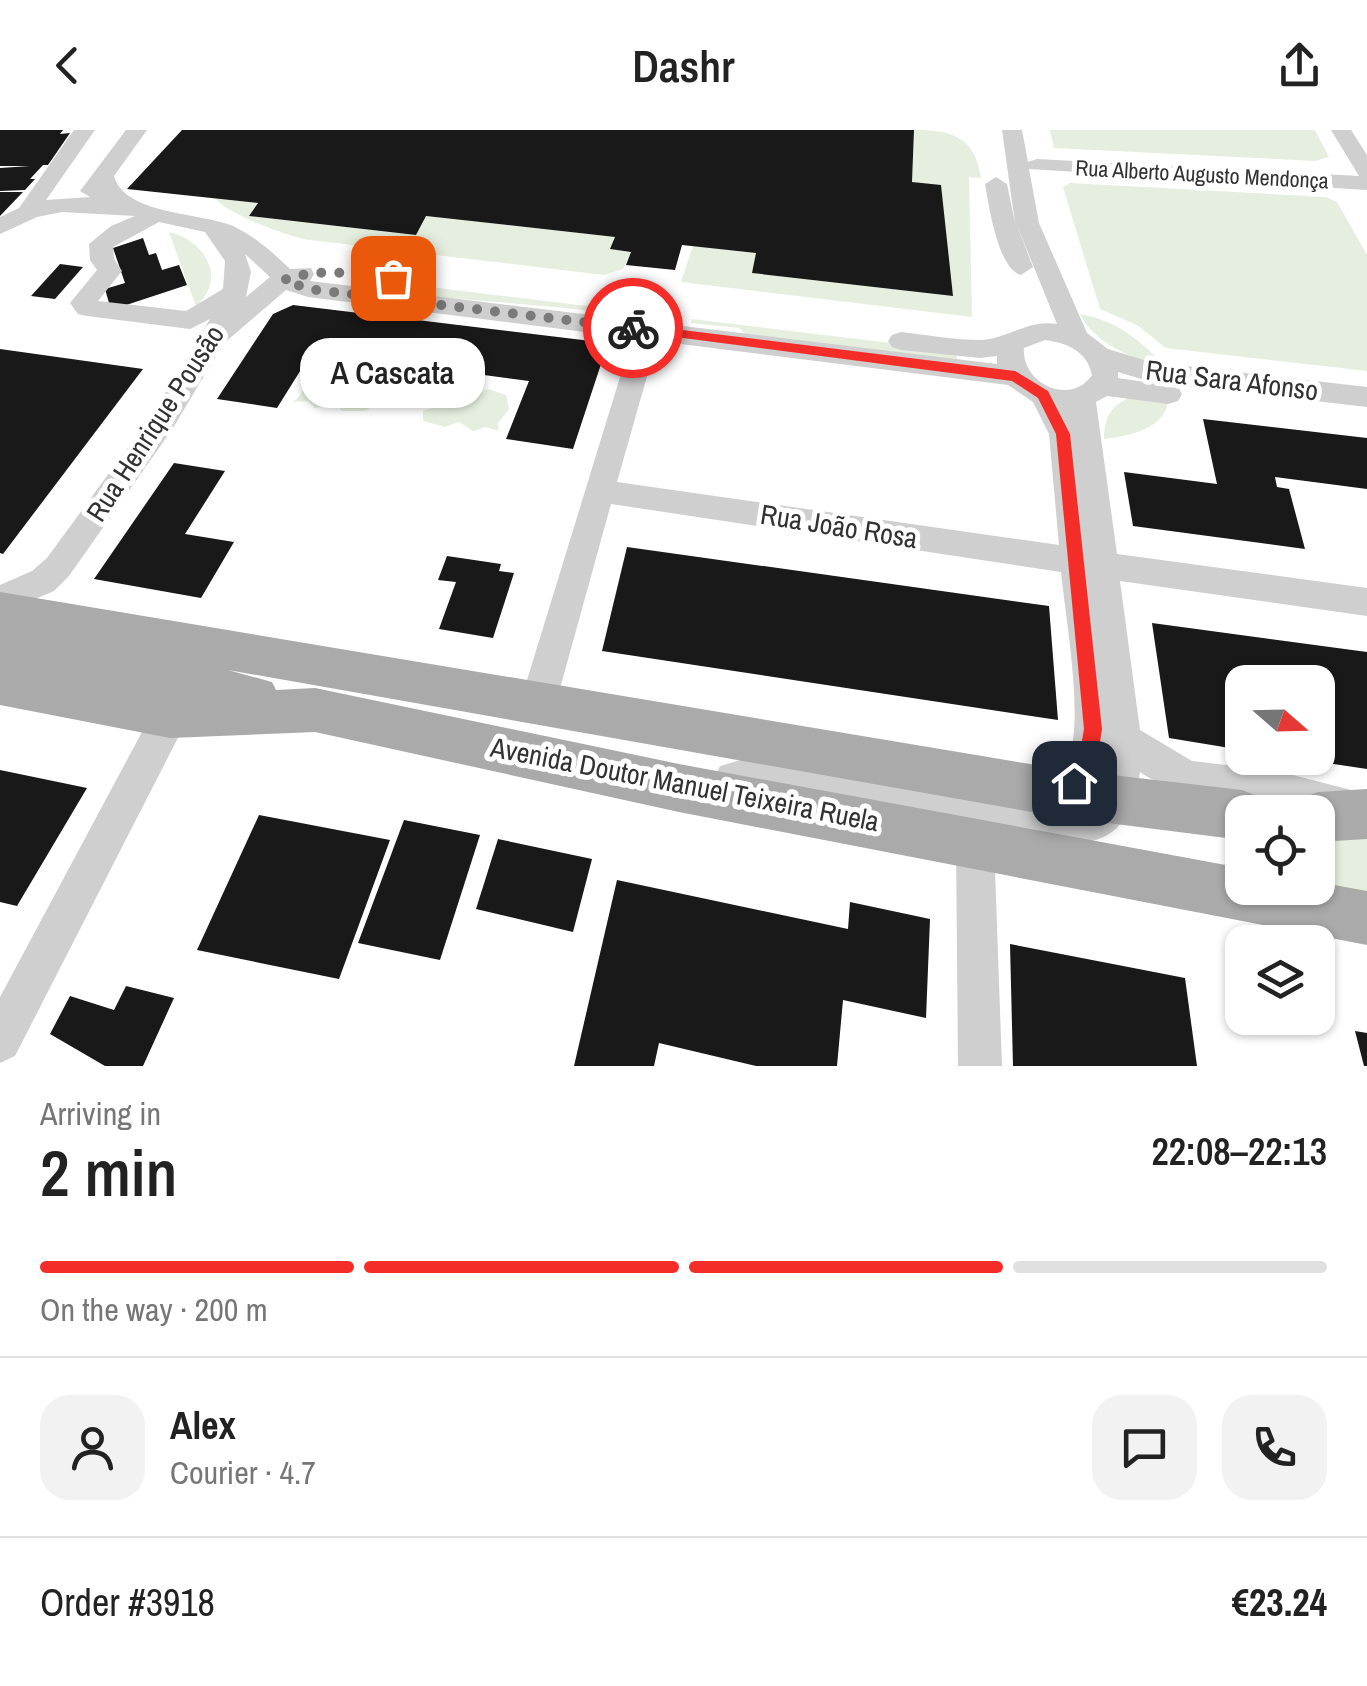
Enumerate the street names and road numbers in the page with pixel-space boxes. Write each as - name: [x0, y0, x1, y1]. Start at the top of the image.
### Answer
- street label: Rua Alberto Augusto Mendonça: [1075, 152, 1329, 196]
- street label: Rua Henrique Pousão: [77, 317, 233, 529]
- street label: Rua Sara Afonso: [1144, 351, 1320, 409]
- street label: Rua João Rosa: [758, 495, 920, 557]
- street label: Avenida Doutor Manuel Teixeira Ruela: [487, 727, 883, 840]

